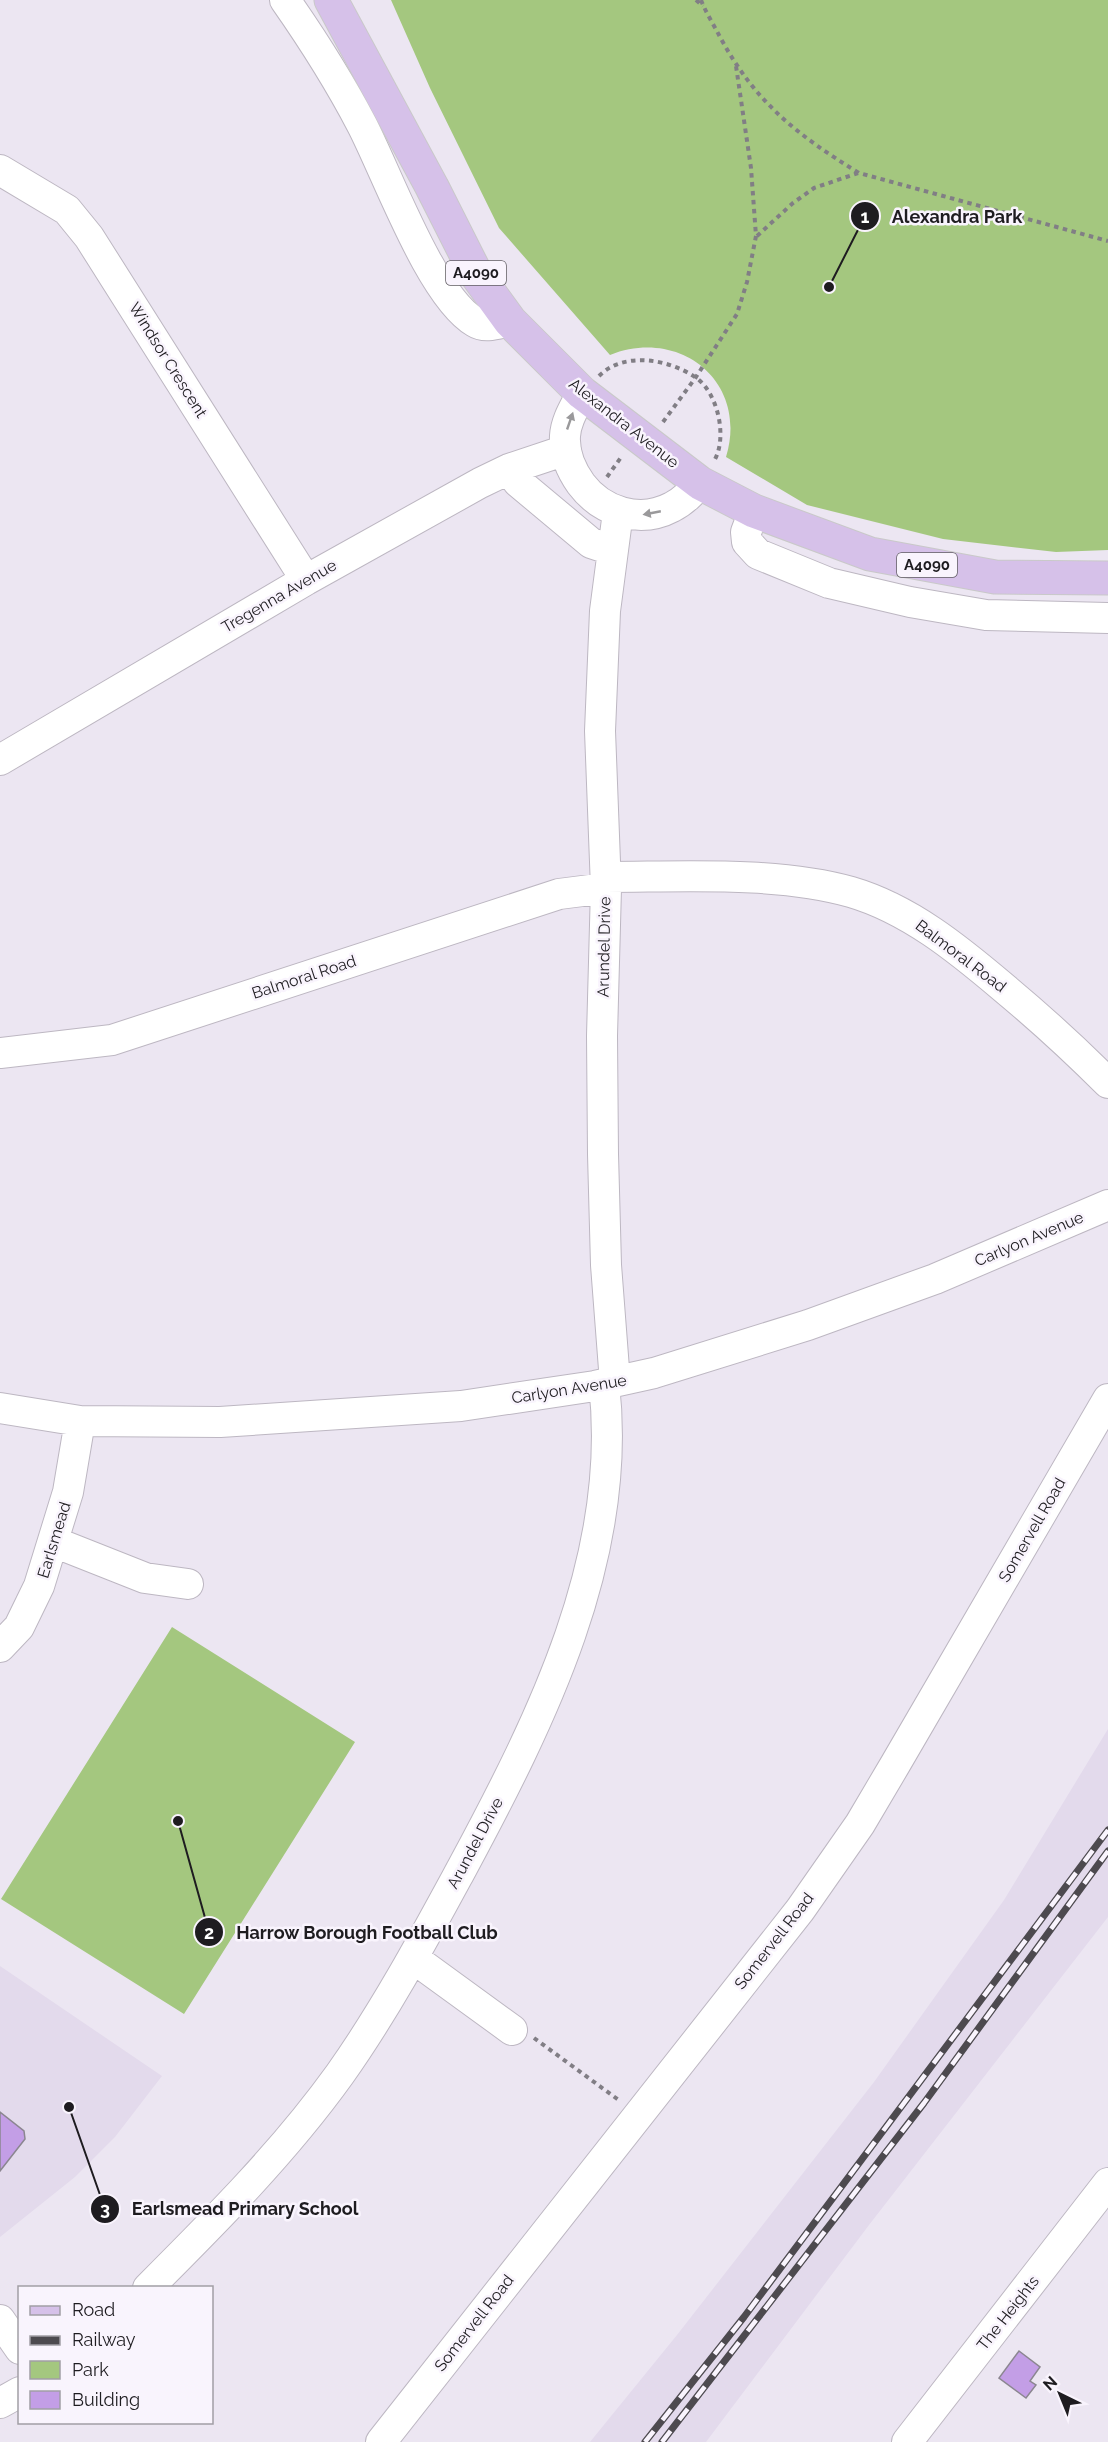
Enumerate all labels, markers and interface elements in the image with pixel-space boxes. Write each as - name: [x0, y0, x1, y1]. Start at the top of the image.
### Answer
- callout: Alexandra Park: [850, 198, 1034, 234]
- text: 1: [861, 206, 870, 227]
- text: Alexandra Park: [892, 206, 1023, 227]
- road number: A4090: [446, 261, 506, 285]
- street label: Windsor Crescent: [125, 299, 211, 422]
- street label: Alexandra Avenue: [565, 374, 683, 472]
- one-way arrow: [565, 412, 575, 430]
- one-way arrow: [642, 508, 661, 517]
- road number: A4090: [897, 553, 957, 577]
- street label: Tregenna Avenue: [218, 555, 340, 637]
- street label: Arundel Drive: [594, 896, 614, 998]
- street label: Balmoral Road: [912, 916, 1010, 996]
- street label: Balmoral Road: [249, 951, 359, 1003]
- street label: Carlyon Avenue: [972, 1208, 1086, 1270]
- street label: Carlyon Avenue: [510, 1371, 628, 1407]
- street label: Somervell Road: [994, 1474, 1070, 1586]
- street label: Earlsmead: [33, 1499, 75, 1580]
- street label: Arundel Drive: [443, 1794, 507, 1892]
- street label: Somervell Road: [730, 1889, 818, 1993]
- callout: Harrow Borough Football Club: [194, 1914, 511, 1950]
- text: 2: [204, 1922, 214, 1943]
- text: Harrow Borough Football Club: [236, 1922, 498, 1943]
- callout: Earlsmead Primary School: [90, 2191, 371, 2227]
- text: 3: [100, 2198, 110, 2219]
- text: Earlsmead Primary School: [132, 2198, 359, 2219]
- street label: Somervell Road: [430, 2271, 518, 2375]
- street label: The Heights: [973, 2272, 1043, 2354]
- legend: [18, 2286, 213, 2424]
- text: Road: [72, 2299, 115, 2320]
- text: Railway: [72, 2329, 136, 2350]
- text: Park: [72, 2359, 109, 2380]
- north arrow: [1030, 2364, 1090, 2424]
- text: N: [1039, 2372, 1061, 2395]
- text: Building: [72, 2389, 140, 2410]

